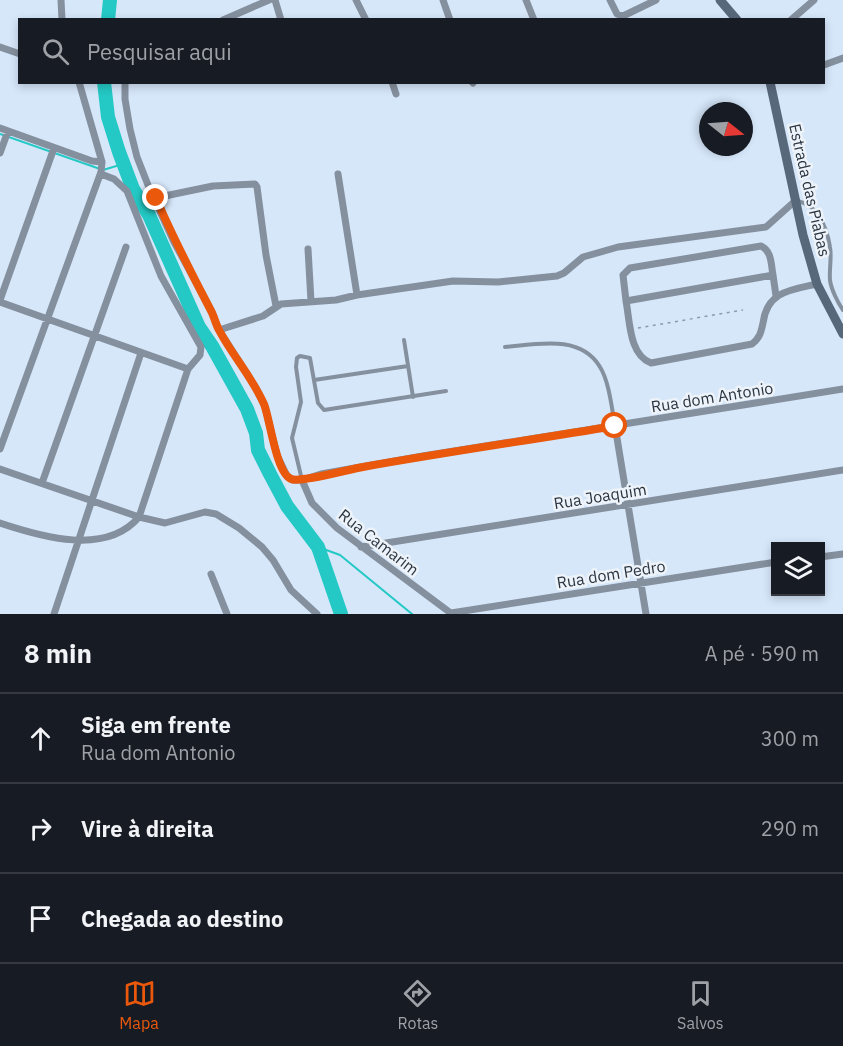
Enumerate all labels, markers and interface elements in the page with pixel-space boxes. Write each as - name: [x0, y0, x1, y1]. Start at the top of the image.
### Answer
- search box: [18, 18, 825, 84]
- icon: search: [39, 35, 72, 68]
- text: Pesquisar aqui: [87, 37, 232, 66]
- north arrow: [699, 102, 753, 156]
- street label: Estrada das Piabas: [785, 122, 835, 258]
- route end: [142, 184, 168, 210]
- street label: Rua dom Antonio: [649, 377, 775, 417]
- route start: [601, 412, 627, 438]
- street label: Rua Joaquim: [552, 479, 648, 513]
- street label: Rua Camarim: [335, 504, 423, 580]
- map controls: [771, 542, 825, 596]
- button: layers: [771, 542, 825, 596]
- street label: Rua dom Pedro: [555, 556, 667, 592]
- text: 8 min: [24, 636, 92, 670]
- text: A pé · 590 m: [705, 640, 819, 667]
- text: Siga em frente: [81, 710, 231, 739]
- icon: ahead: [24, 722, 57, 755]
- text: 300 m: [761, 725, 819, 752]
- text: Rua dom Antonio: [81, 739, 235, 766]
- icon: right: [24, 812, 57, 845]
- text: Vire à direita: [81, 814, 214, 843]
- text: 290 m: [761, 815, 819, 842]
- icon: arrive: [24, 902, 57, 935]
- text: Chegada ao destino: [81, 904, 284, 933]
- tab: Mapa: [119, 977, 159, 1033]
- tab: Rotas: [397, 977, 438, 1033]
- tab: Salvos: [677, 977, 724, 1033]

